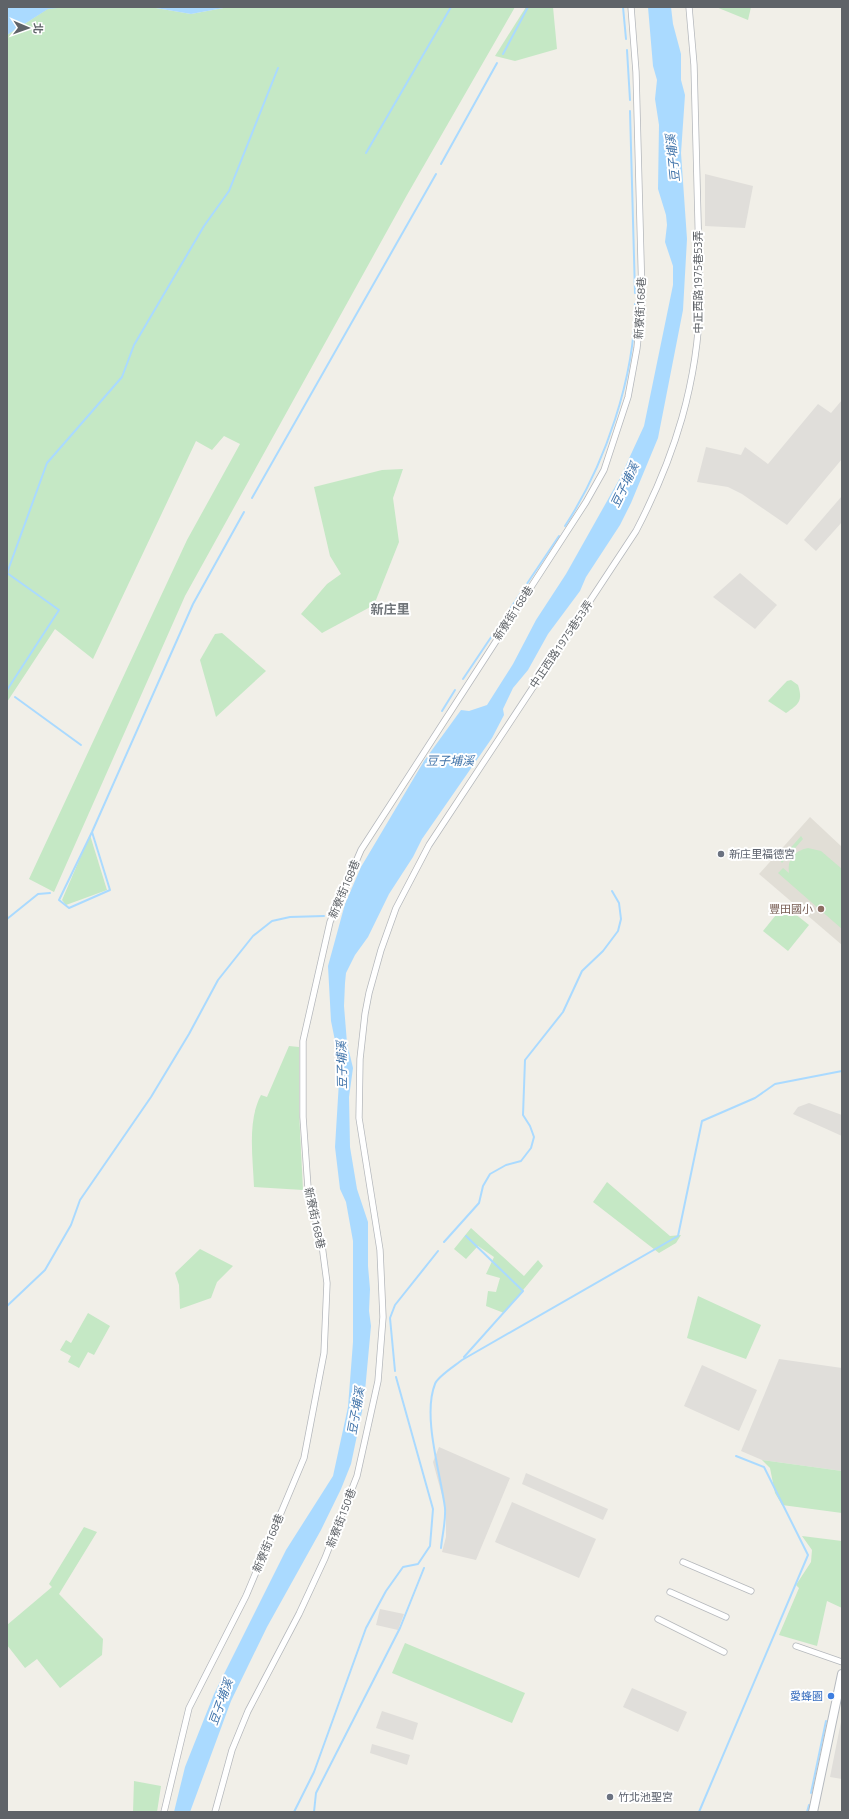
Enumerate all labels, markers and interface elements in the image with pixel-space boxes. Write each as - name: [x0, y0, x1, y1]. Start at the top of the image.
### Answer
- north arrow: [8, 8, 48, 48]
- text: 北: [30, 23, 46, 34]
- water label: 豆子埔溪: [660, 131, 684, 183]
- street label: 中正西路1975巷53弄: [690, 231, 706, 333]
- street label: 新寮街168巷: [630, 276, 650, 340]
- water label: 豆子埔溪: [605, 457, 644, 511]
- street label: 新寮街168巷: [489, 582, 537, 644]
- street label: 中正西路1975巷53弄: [526, 597, 596, 691]
- district label: 新庄里: [370, 599, 410, 619]
- water label: 豆子埔溪: [426, 751, 476, 770]
- place label: 新庄里福德宮: [729, 846, 795, 862]
- marker: 新庄里福德宮: [716, 849, 726, 859]
- street label: 新寮街168巷: [324, 857, 364, 921]
- place label: 豐田國小: [769, 901, 813, 917]
- marker: 豐田國小: [816, 904, 826, 914]
- water label: 豆子埔溪: [332, 1039, 351, 1089]
- street label: 新寮街168巷: [301, 1186, 329, 1250]
- water label: 豆子埔溪: [342, 1384, 369, 1436]
- street label: 新寮街150巷: [322, 1486, 360, 1550]
- street label: 新寮街168巷: [248, 1511, 288, 1575]
- water label: 豆子埔溪: [203, 1674, 238, 1728]
- place label: 愛蜂園: [790, 1688, 823, 1704]
- marker: 愛蜂園: [826, 1691, 836, 1701]
- place label: 竹北池聖宮: [618, 1789, 673, 1805]
- marker: 竹北池聖宮: [605, 1792, 615, 1802]

